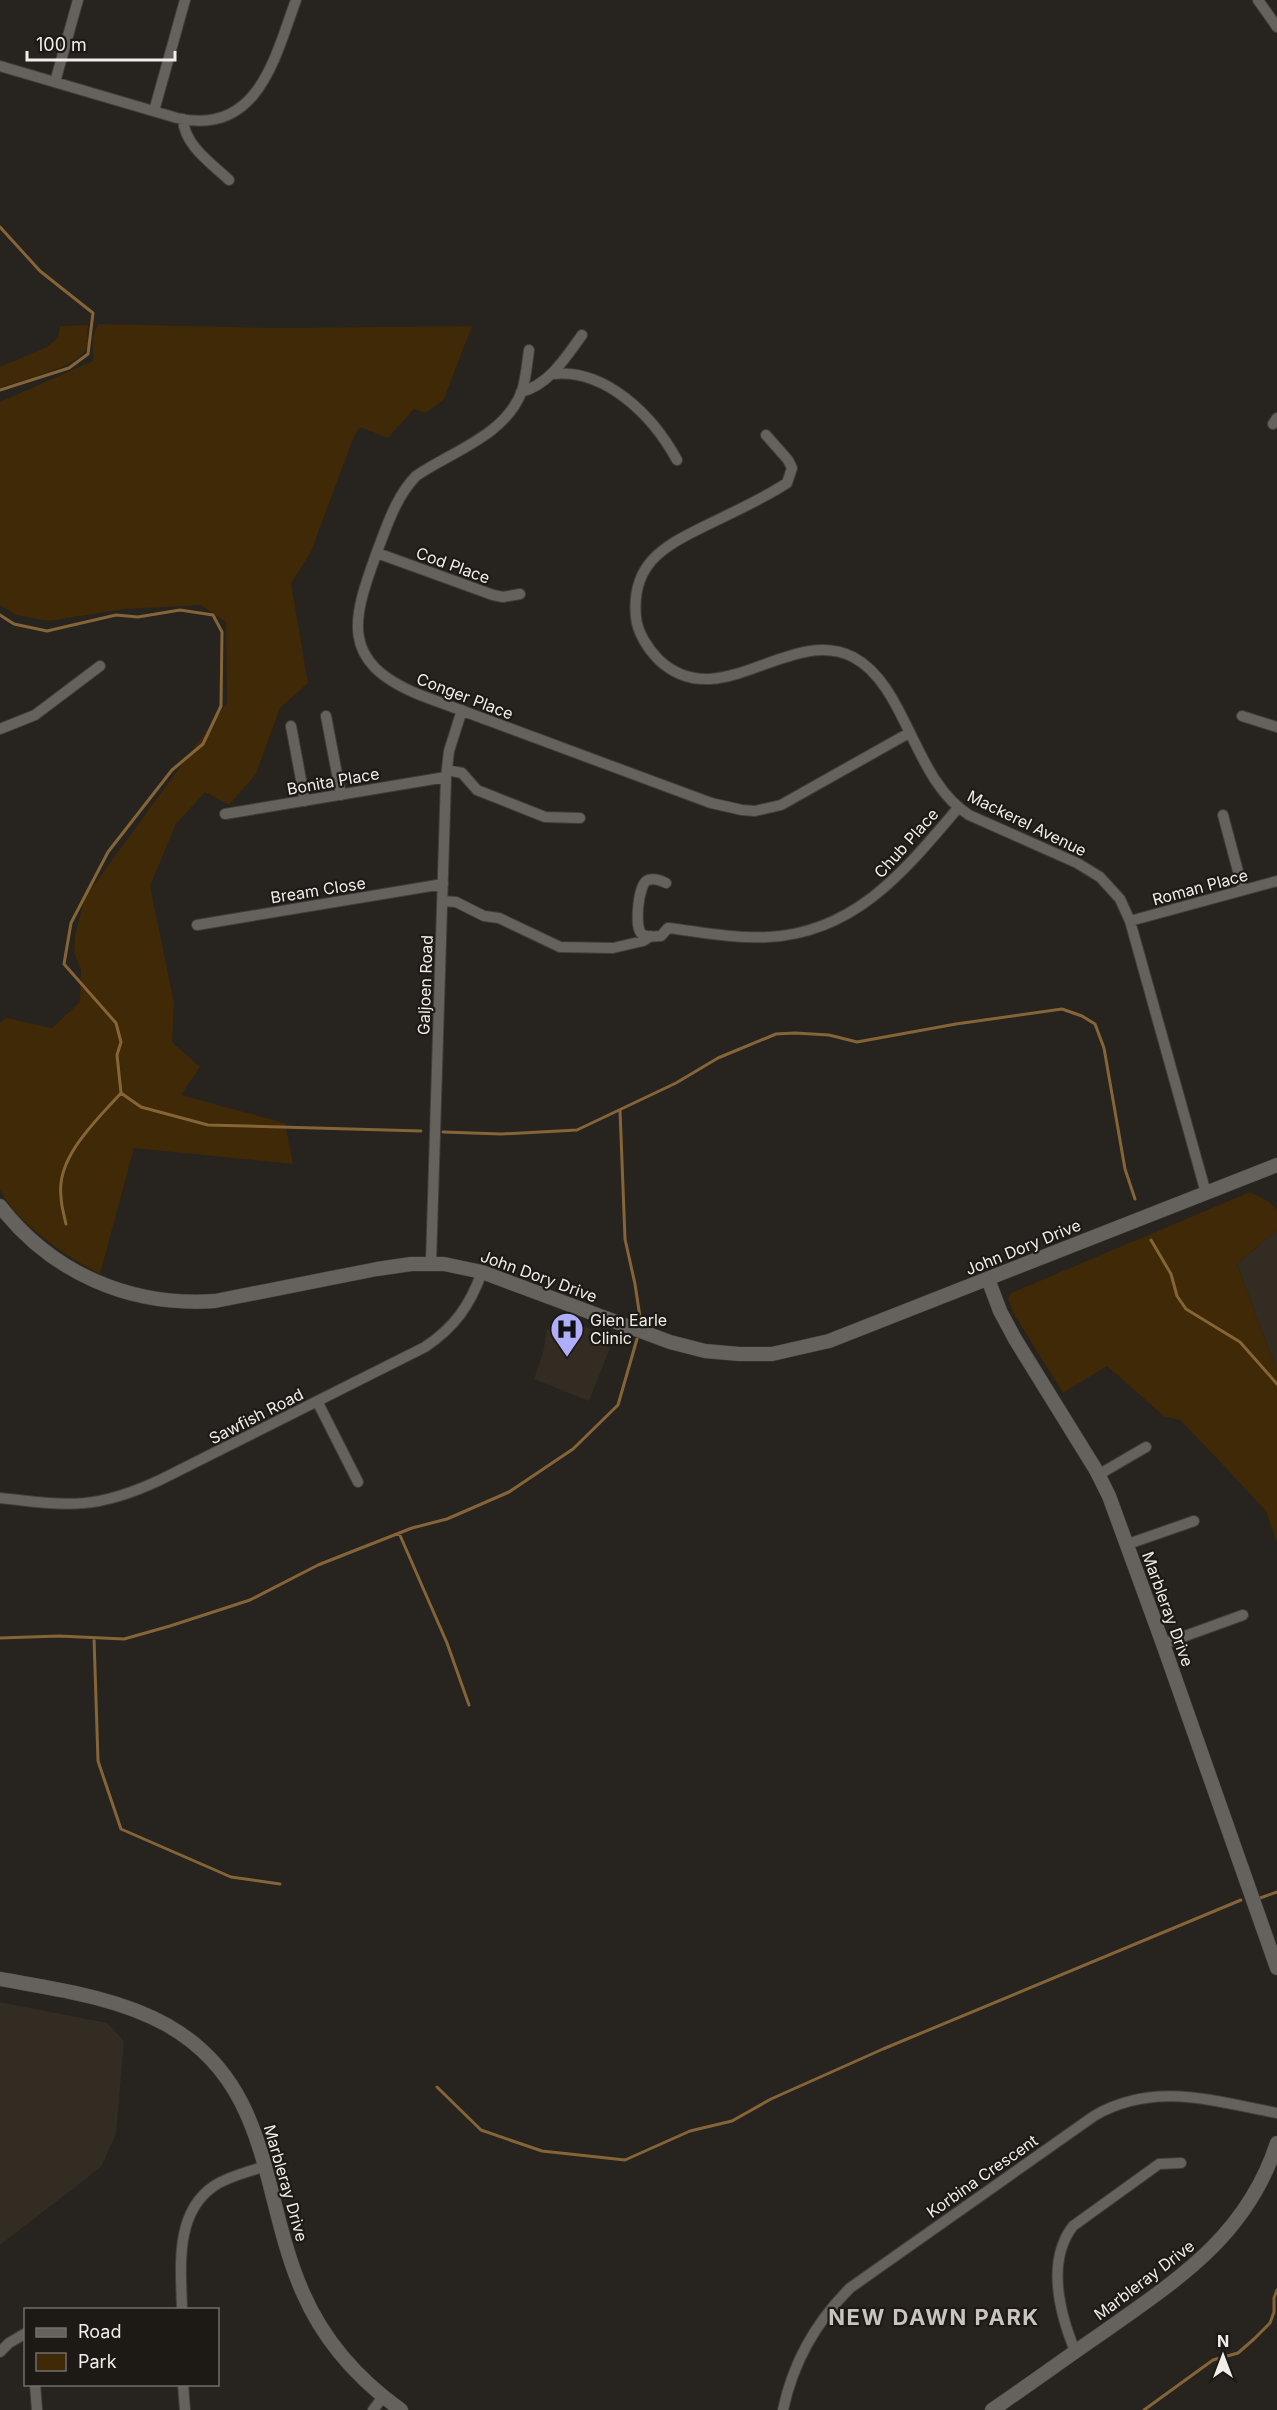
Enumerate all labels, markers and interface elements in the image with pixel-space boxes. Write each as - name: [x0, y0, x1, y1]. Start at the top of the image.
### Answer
- scale bar: [27, 24, 176, 62]
- text: 100 m: [36, 34, 87, 55]
- street label: Cod Place: [413, 542, 493, 588]
- street label: Conger Place: [414, 668, 516, 724]
- street label: Bonita Place: [285, 763, 381, 799]
- street label: Mackerel Avenue: [964, 786, 1090, 860]
- street label: Chub Place: [870, 804, 942, 882]
- street label: Roman Place: [1150, 865, 1250, 909]
- street label: Bream Close: [269, 873, 367, 907]
- street label: Galjoen Road: [413, 935, 437, 1035]
- street label: John Dory Drive: [962, 1215, 1084, 1279]
- street label: John Dory Drive: [478, 1246, 600, 1306]
- place label: Glen Earle Clinic: [590, 1310, 667, 1348]
- hospital icon: Glen Earle Clinic: [549, 1311, 585, 1358]
- street label: Sawfish Road: [206, 1384, 306, 1448]
- street label: Marbleray Drive: [1138, 1549, 1198, 1669]
- street label: Marbleray Drive: [260, 2122, 312, 2244]
- street label: Korbina Crescent: [923, 2130, 1041, 2222]
- street label: Marbleray Drive: [1090, 2236, 1198, 2324]
- district label: NEW DAWN PARK: [828, 2304, 1040, 2330]
- legend: [24, 2308, 219, 2386]
- text: Road: [78, 2321, 121, 2342]
- north arrow: [1193, 2326, 1253, 2386]
- text: N: [1217, 2331, 1229, 2351]
- text: Park: [78, 2351, 117, 2372]

